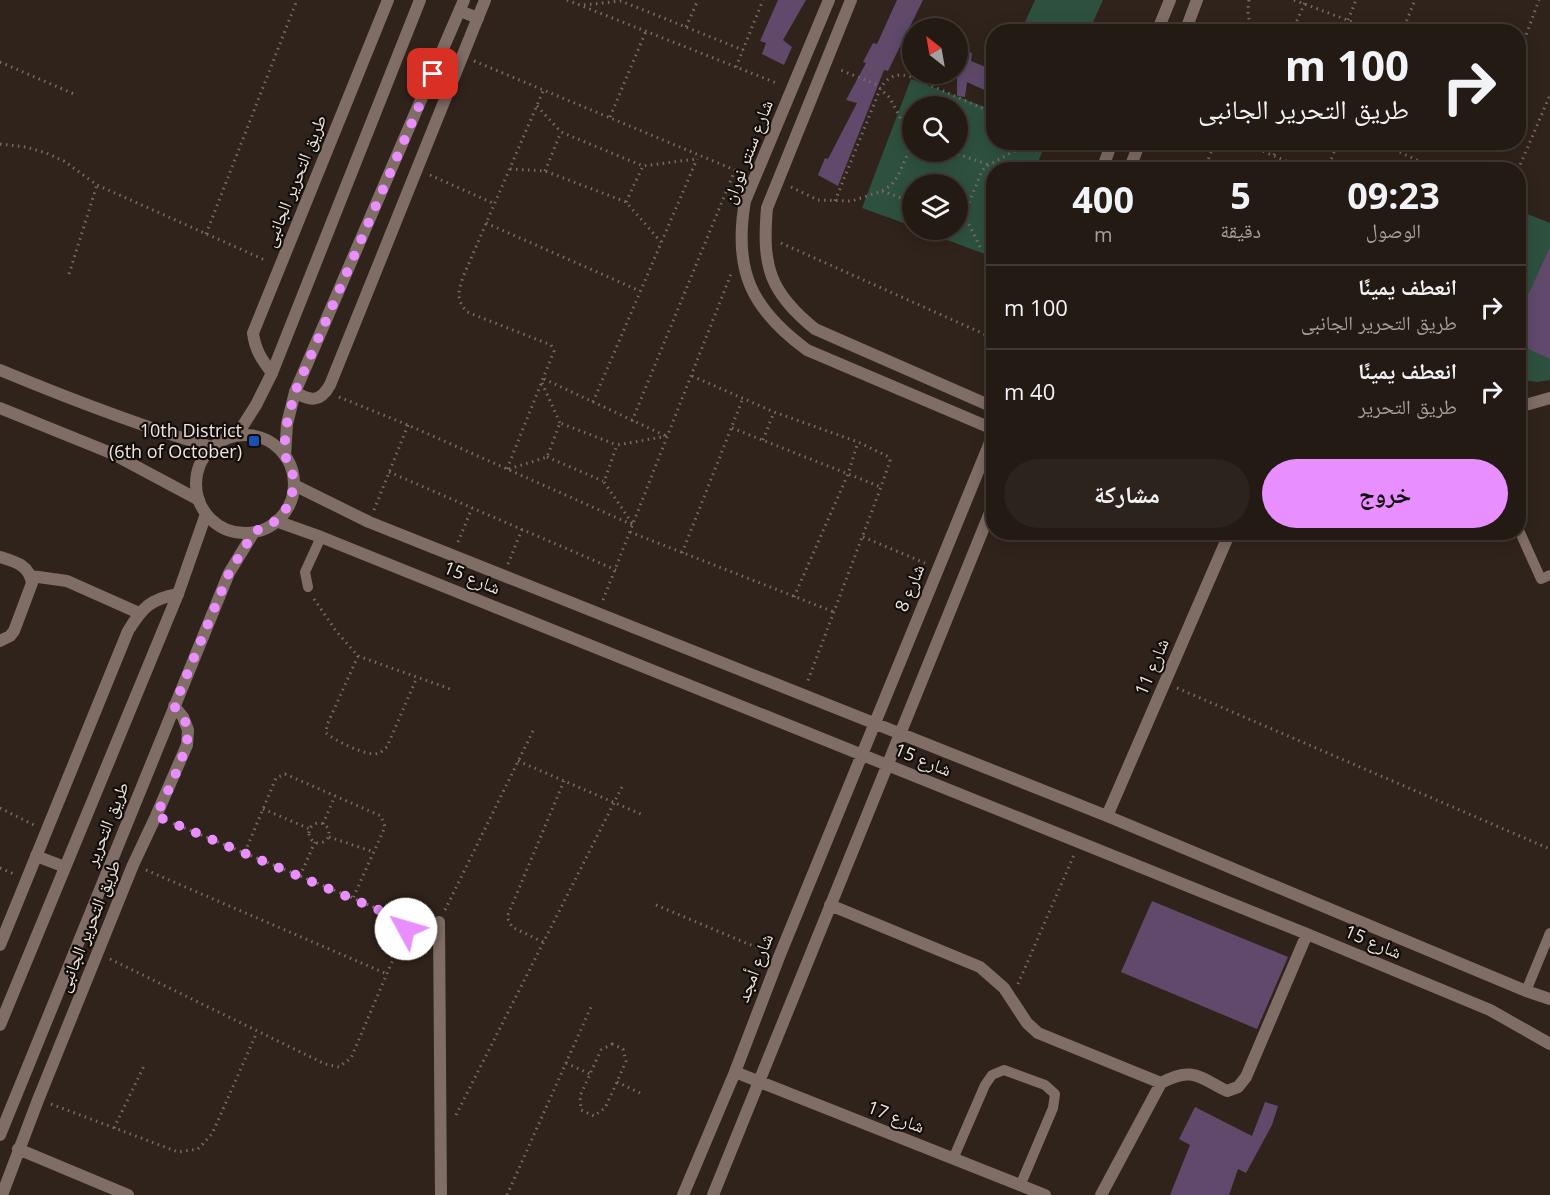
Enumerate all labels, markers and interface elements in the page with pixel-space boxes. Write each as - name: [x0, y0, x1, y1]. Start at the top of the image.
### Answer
- north arrow: [902, 18, 968, 84]
- map controls: [902, 18, 968, 240]
- text: 100 m: [1285, 36, 1409, 93]
- pin: [407, 48, 458, 99]
- icon: right: [1430, 48, 1508, 126]
- icon: arrive: [416, 57, 449, 90]
- text: طريق التحرير الجانبى: [1198, 90, 1409, 127]
- street label: شارع سنتر نوران: [716, 96, 778, 207]
- button: search: [902, 96, 968, 162]
- street label: طريق التحرير الجانبى: [257, 111, 332, 250]
- text: 5: [1230, 171, 1251, 220]
- text: 09:23: [1347, 171, 1440, 220]
- button: layers: [902, 174, 968, 240]
- text: 400: [1072, 175, 1134, 224]
- text: دقيقة: [1220, 217, 1261, 244]
- text: الوصول: [1366, 217, 1421, 244]
- text: m: [1094, 221, 1112, 248]
- text: انعطف يمينًا: [1358, 271, 1457, 301]
- icon: right: [1475, 291, 1508, 324]
- text: 100 m: [1004, 292, 1068, 322]
- text: طريق التحرير الجانبى: [1301, 309, 1457, 336]
- text: انعطف يمينًا: [1358, 355, 1457, 385]
- icon: right: [1475, 375, 1508, 408]
- text: 40 m: [1004, 376, 1055, 406]
- text: طريق التحرير: [1358, 393, 1457, 420]
- place label: 10th District (6th of October): [109, 418, 242, 463]
- marker: 10th District (6th of October): [247, 434, 261, 448]
- button: مشاركة: [1004, 459, 1250, 528]
- button: خروج: [1262, 459, 1508, 528]
- street label: شارع 15: [440, 555, 504, 599]
- street label: شارع 8: [889, 560, 929, 615]
- street label: شارع 11: [1128, 635, 1174, 699]
- street label: شارع 15: [891, 737, 955, 781]
- street label: طريق التحرير: [78, 778, 134, 870]
- street label: طريق التحرير الجانبى: [51, 856, 126, 995]
- position arrow: [374, 897, 438, 961]
- street label: شارع 15: [1341, 918, 1405, 964]
- street label: شارع أمجد: [730, 930, 778, 1006]
- street label: شارع 17: [864, 1094, 928, 1138]

